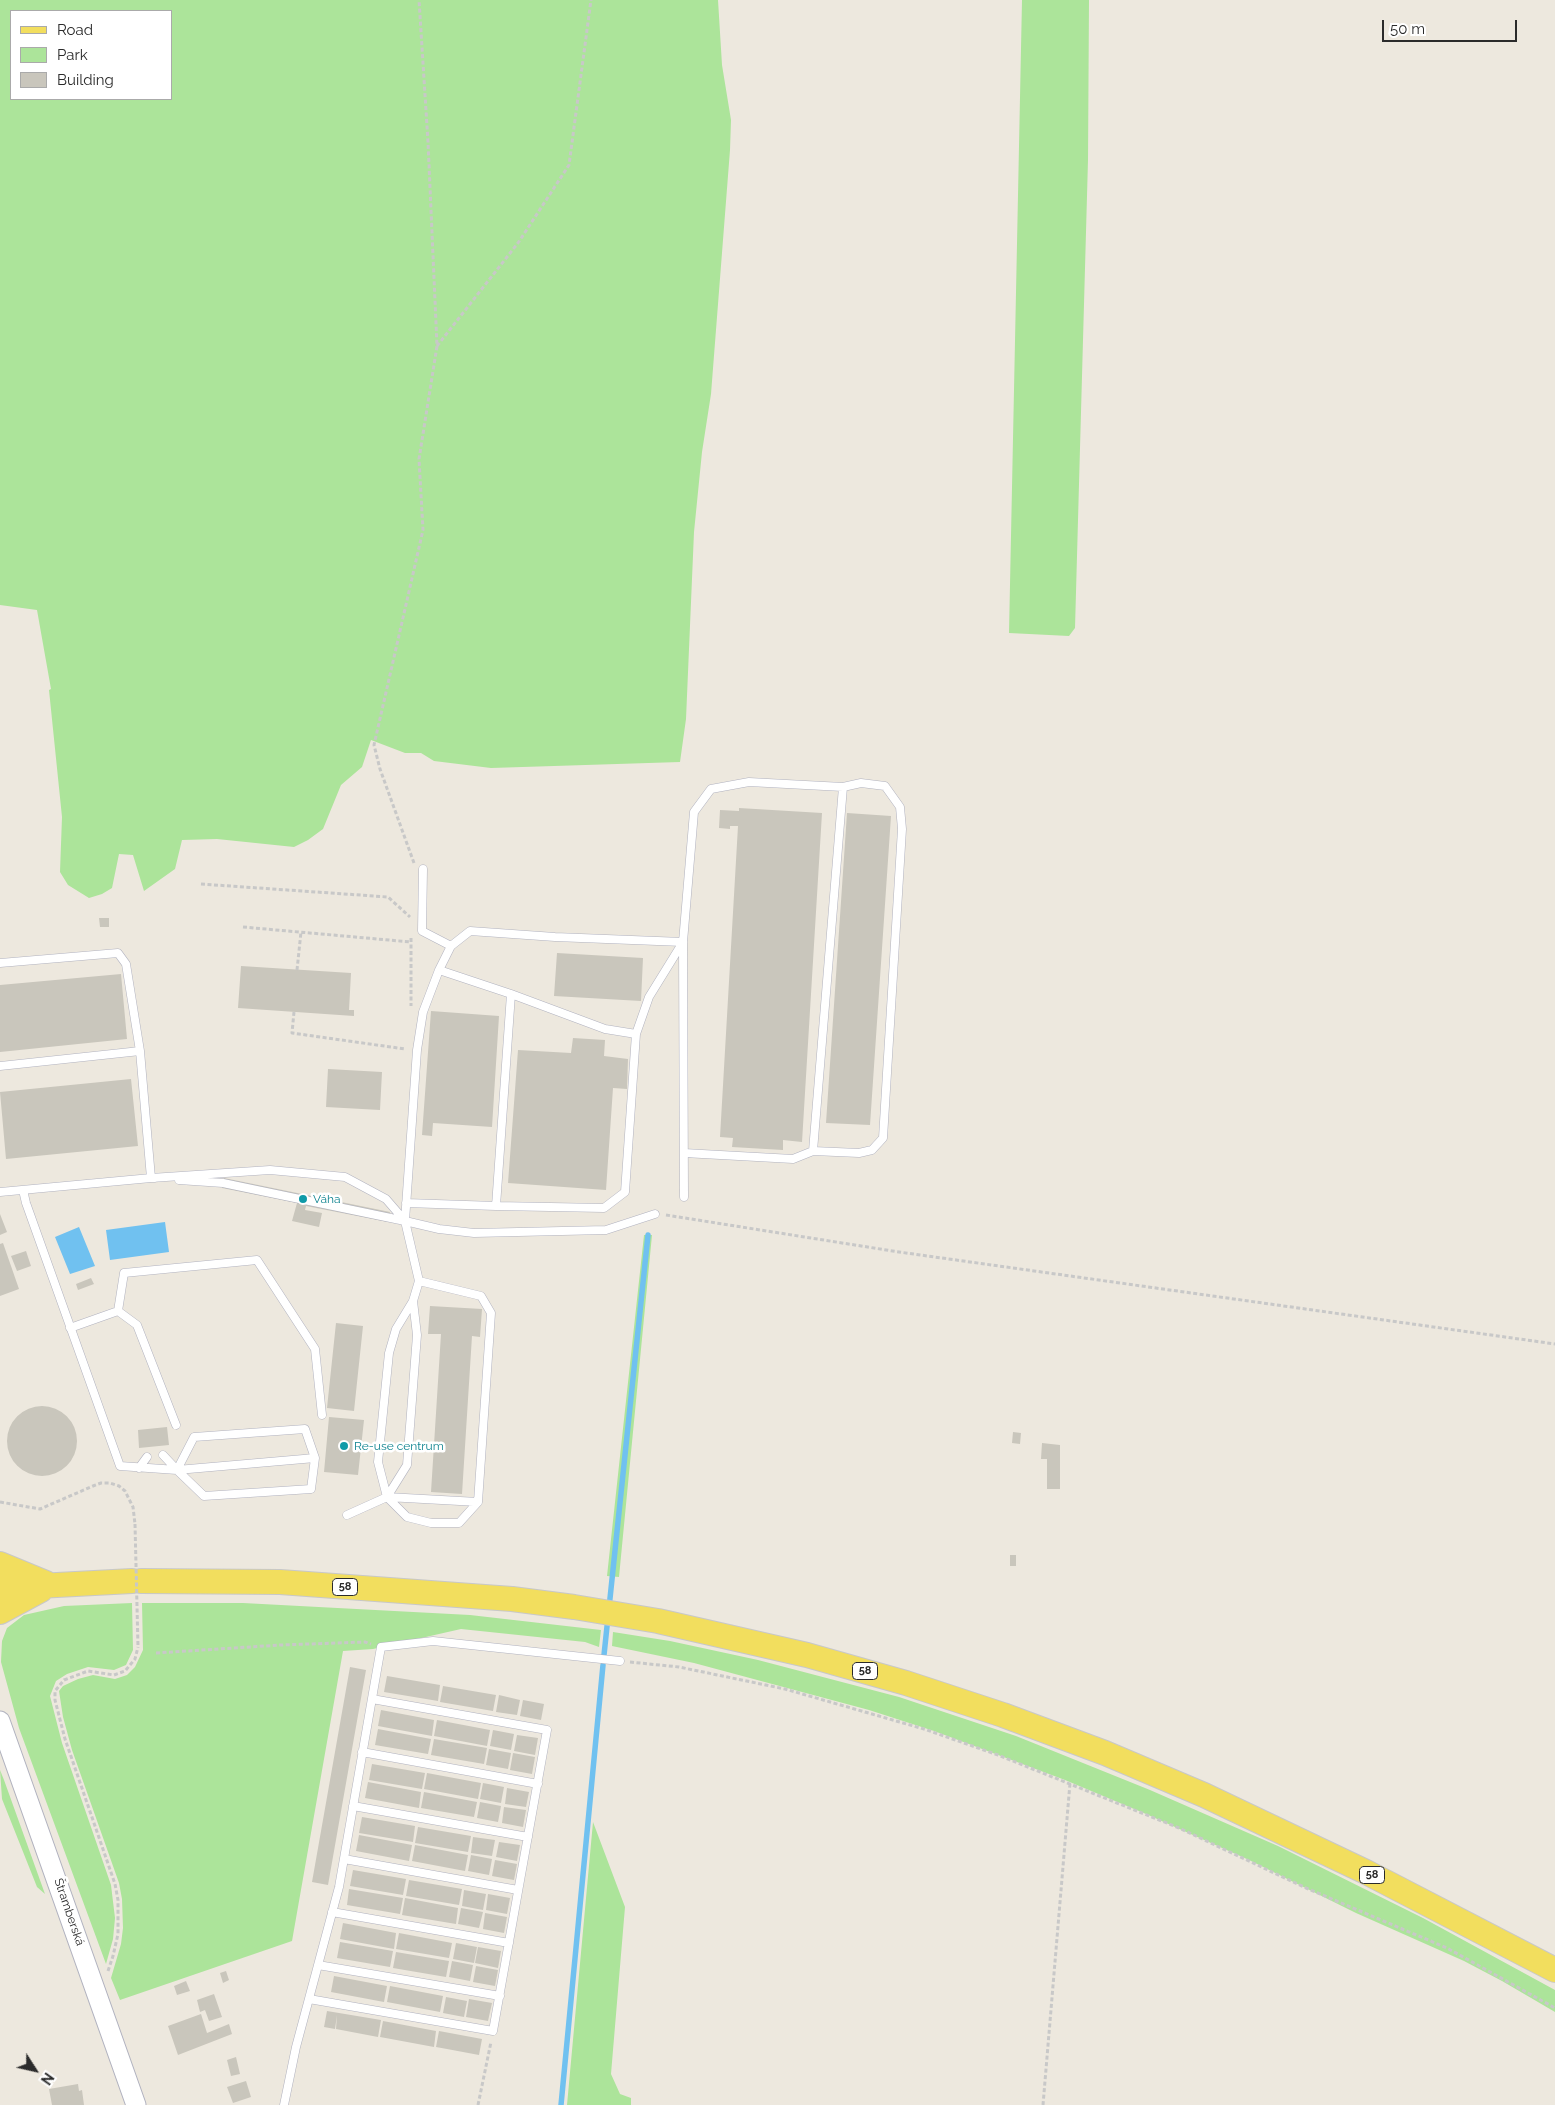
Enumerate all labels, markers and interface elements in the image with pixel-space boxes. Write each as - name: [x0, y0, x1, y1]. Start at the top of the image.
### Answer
- legend: [10, 10, 172, 100]
- scale bar: [1385, 10, 1520, 42]
- text: 50 m: [1390, 20, 1425, 38]
- text: Road: [57, 21, 93, 39]
- text: Park: [57, 46, 88, 64]
- text: Building: [57, 71, 114, 89]
- place label: Váha: [313, 1192, 341, 1206]
- marker: Váha: [297, 1193, 309, 1205]
- place label: Re-use centrum: [354, 1439, 444, 1453]
- marker: Re-use centrum: [338, 1440, 350, 1452]
- road number: 58: [332, 1578, 358, 1595]
- road number: 58: [852, 1662, 878, 1680]
- road number: 58: [1360, 1866, 1384, 1884]
- street label: Štramberská: [51, 1876, 87, 1948]
- north arrow: [10, 2045, 60, 2095]
- text: N: [38, 2070, 57, 2088]

